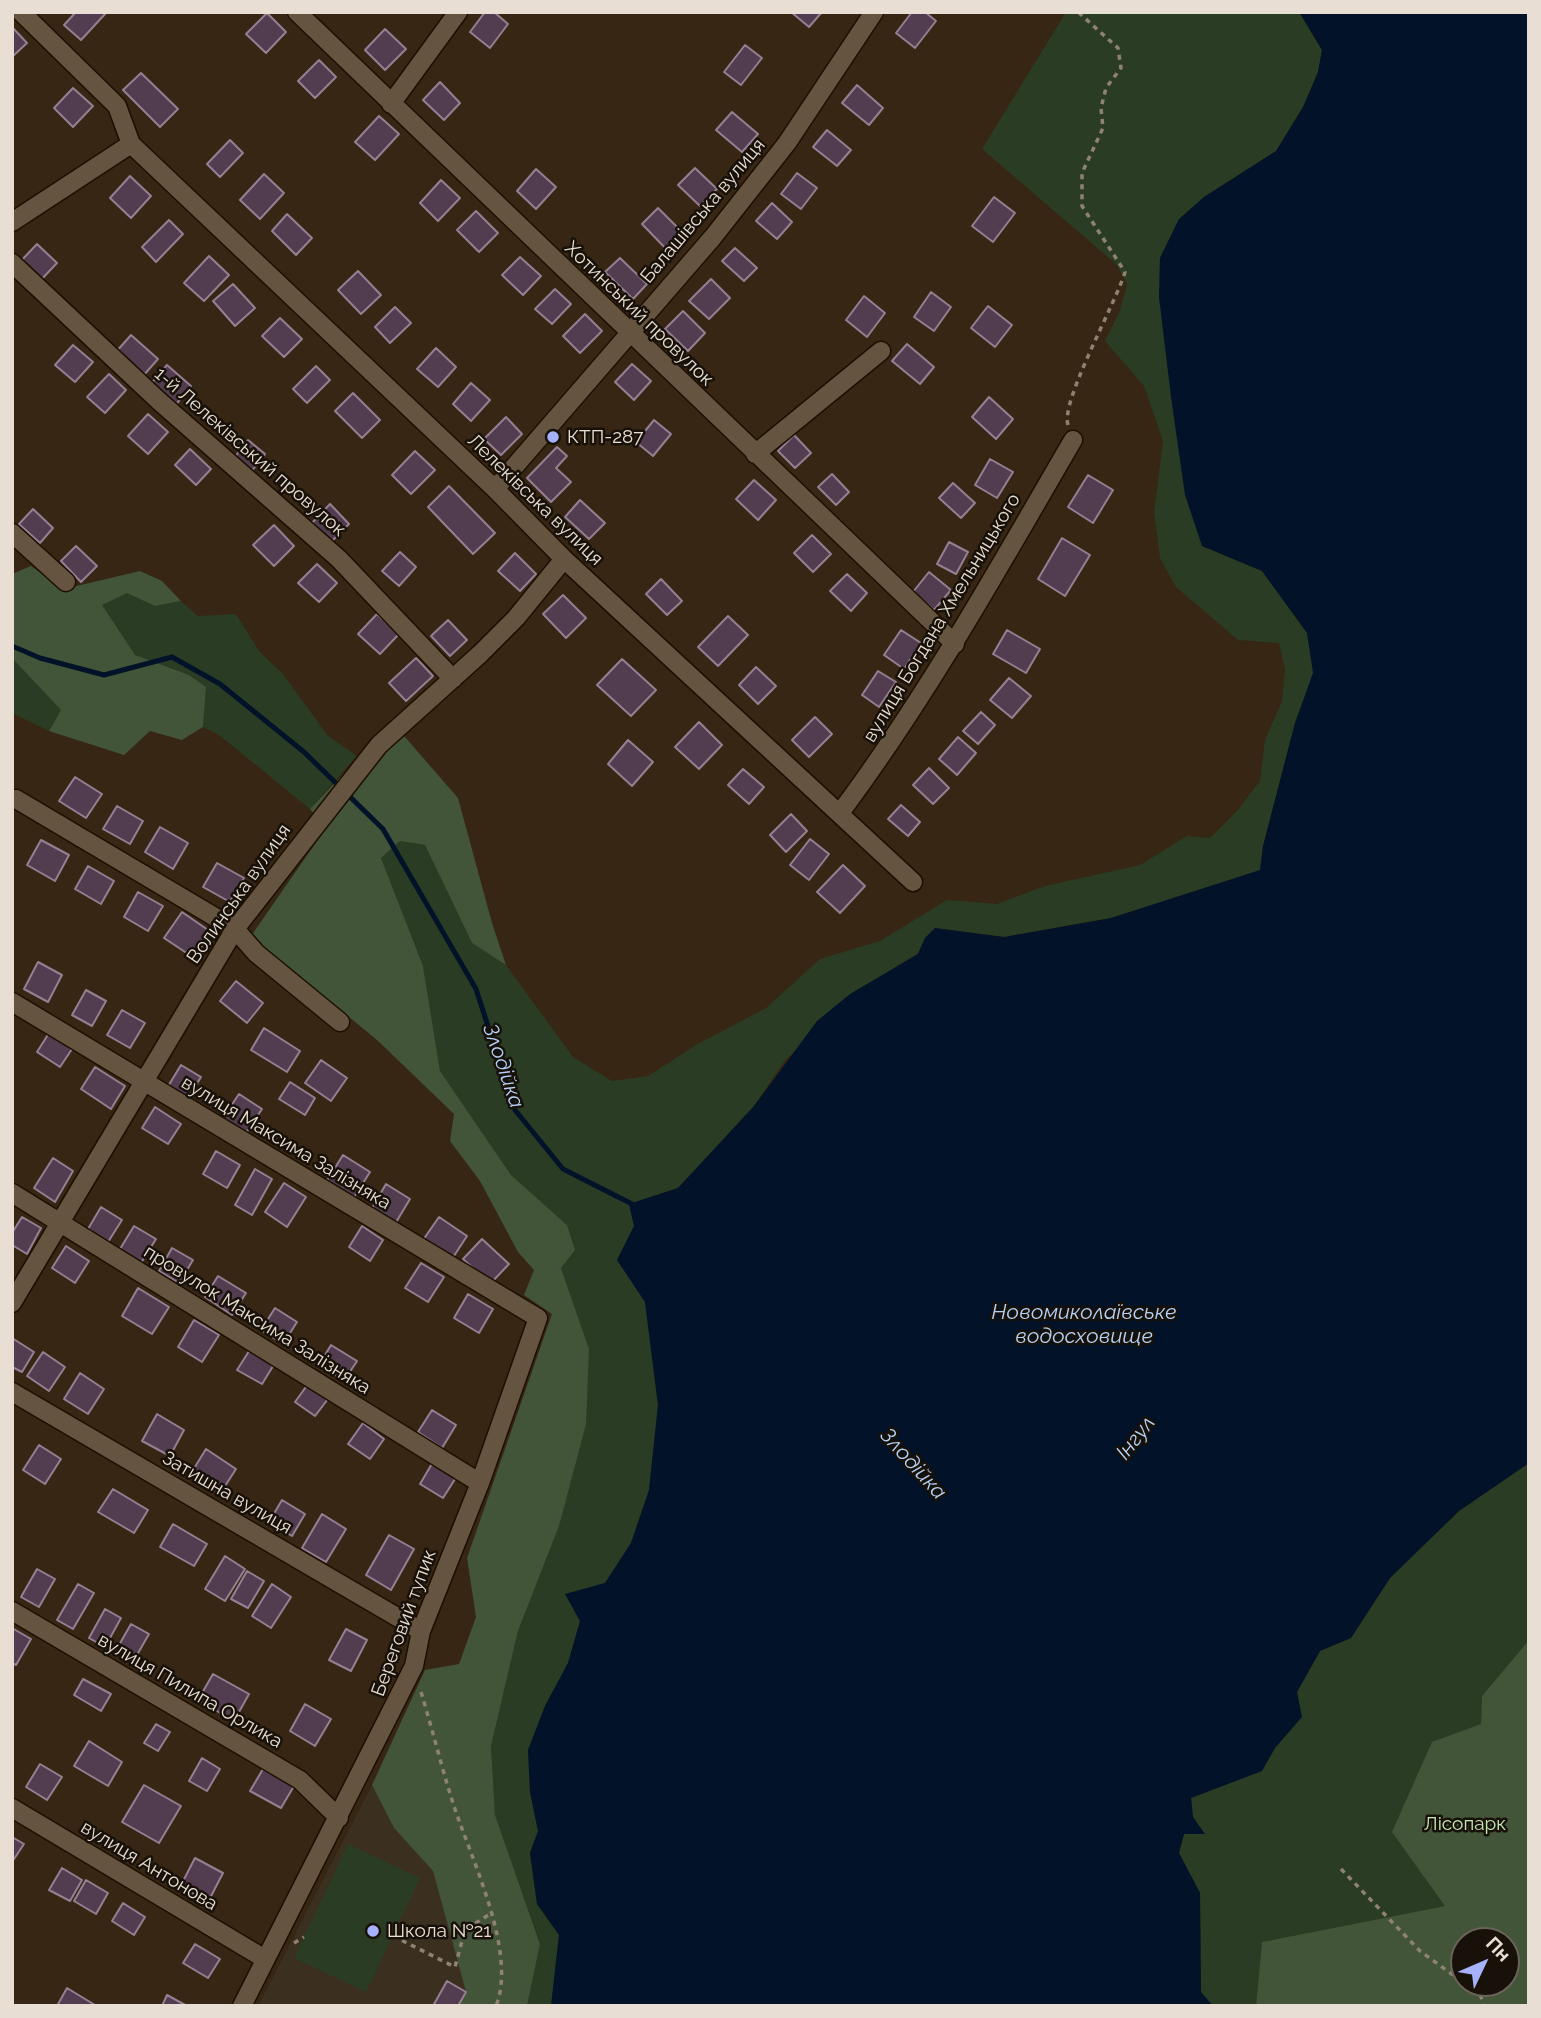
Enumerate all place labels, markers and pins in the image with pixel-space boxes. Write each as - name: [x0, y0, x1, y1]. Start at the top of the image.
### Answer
- place label: КТП-287: [567, 426, 643, 448]
- marker: КТП-287: [545, 429, 561, 445]
- place label: Школа №21: [387, 1920, 491, 1942]
- marker: Школа №21: [365, 1923, 381, 1939]

